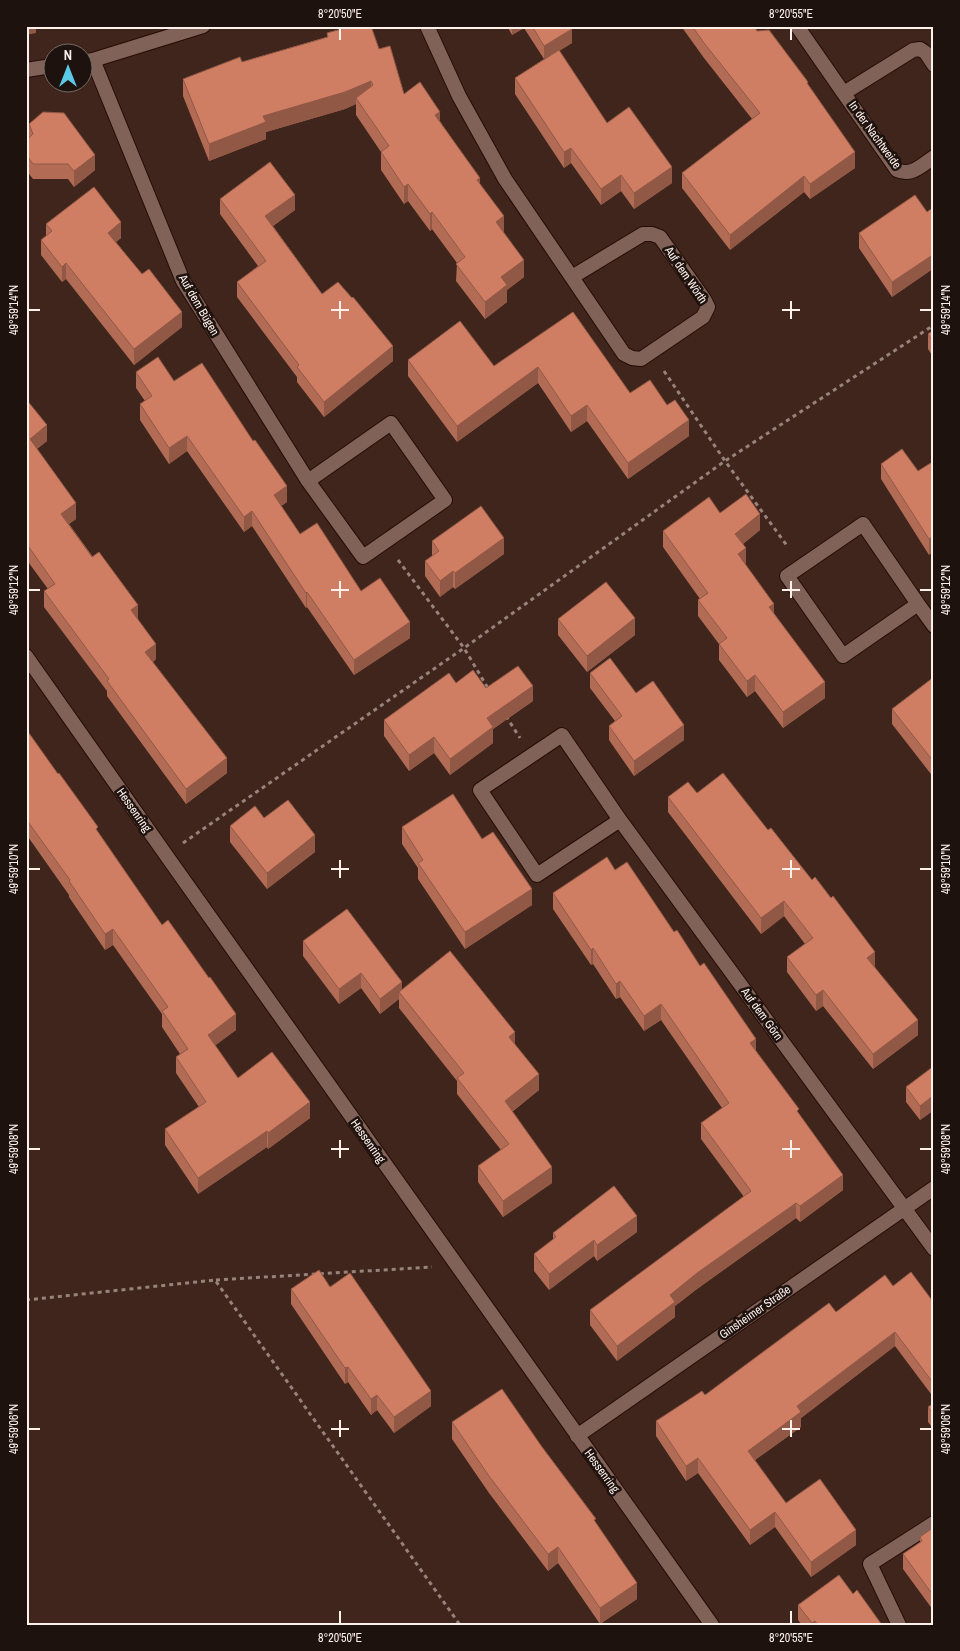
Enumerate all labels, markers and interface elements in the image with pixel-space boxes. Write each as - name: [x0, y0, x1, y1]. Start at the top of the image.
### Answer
- text: 8°20'50"E: [318, 6, 362, 22]
- text: 8°20'55"E: [769, 6, 813, 22]
- north arrow: [42, 42, 92, 92]
- text: N: [64, 46, 72, 64]
- street label: In der Nachtweide: [845, 98, 905, 172]
- street label: Auf dem Wörth: [661, 243, 711, 307]
- street label: Auf dem Bügen: [175, 271, 223, 338]
- text: 49°59'14"N: [6, 285, 22, 335]
- text: 49°59'14"N: [938, 285, 954, 335]
- text: 49°59'12"N: [6, 565, 22, 615]
- text: 49°59'12"N: [938, 565, 954, 615]
- street label: Hessenring: [113, 785, 155, 836]
- text: 49°59'10"N: [6, 844, 22, 894]
- text: 49°59'10"N: [938, 844, 954, 894]
- street label: Auf dem Görn: [737, 984, 786, 1043]
- street label: Hessenring: [347, 1116, 389, 1167]
- text: 49°59'08"N: [6, 1124, 22, 1174]
- text: 49°59'08"N: [938, 1124, 954, 1174]
- street label: Ginsheimer Straße: [716, 1281, 794, 1343]
- text: 49°59'06"N: [6, 1404, 22, 1454]
- text: 49°59'06"N: [938, 1404, 954, 1454]
- street label: Hessenring: [581, 1446, 624, 1496]
- text: 8°20'50"E: [318, 1630, 362, 1646]
- text: 8°20'55"E: [769, 1630, 813, 1646]

